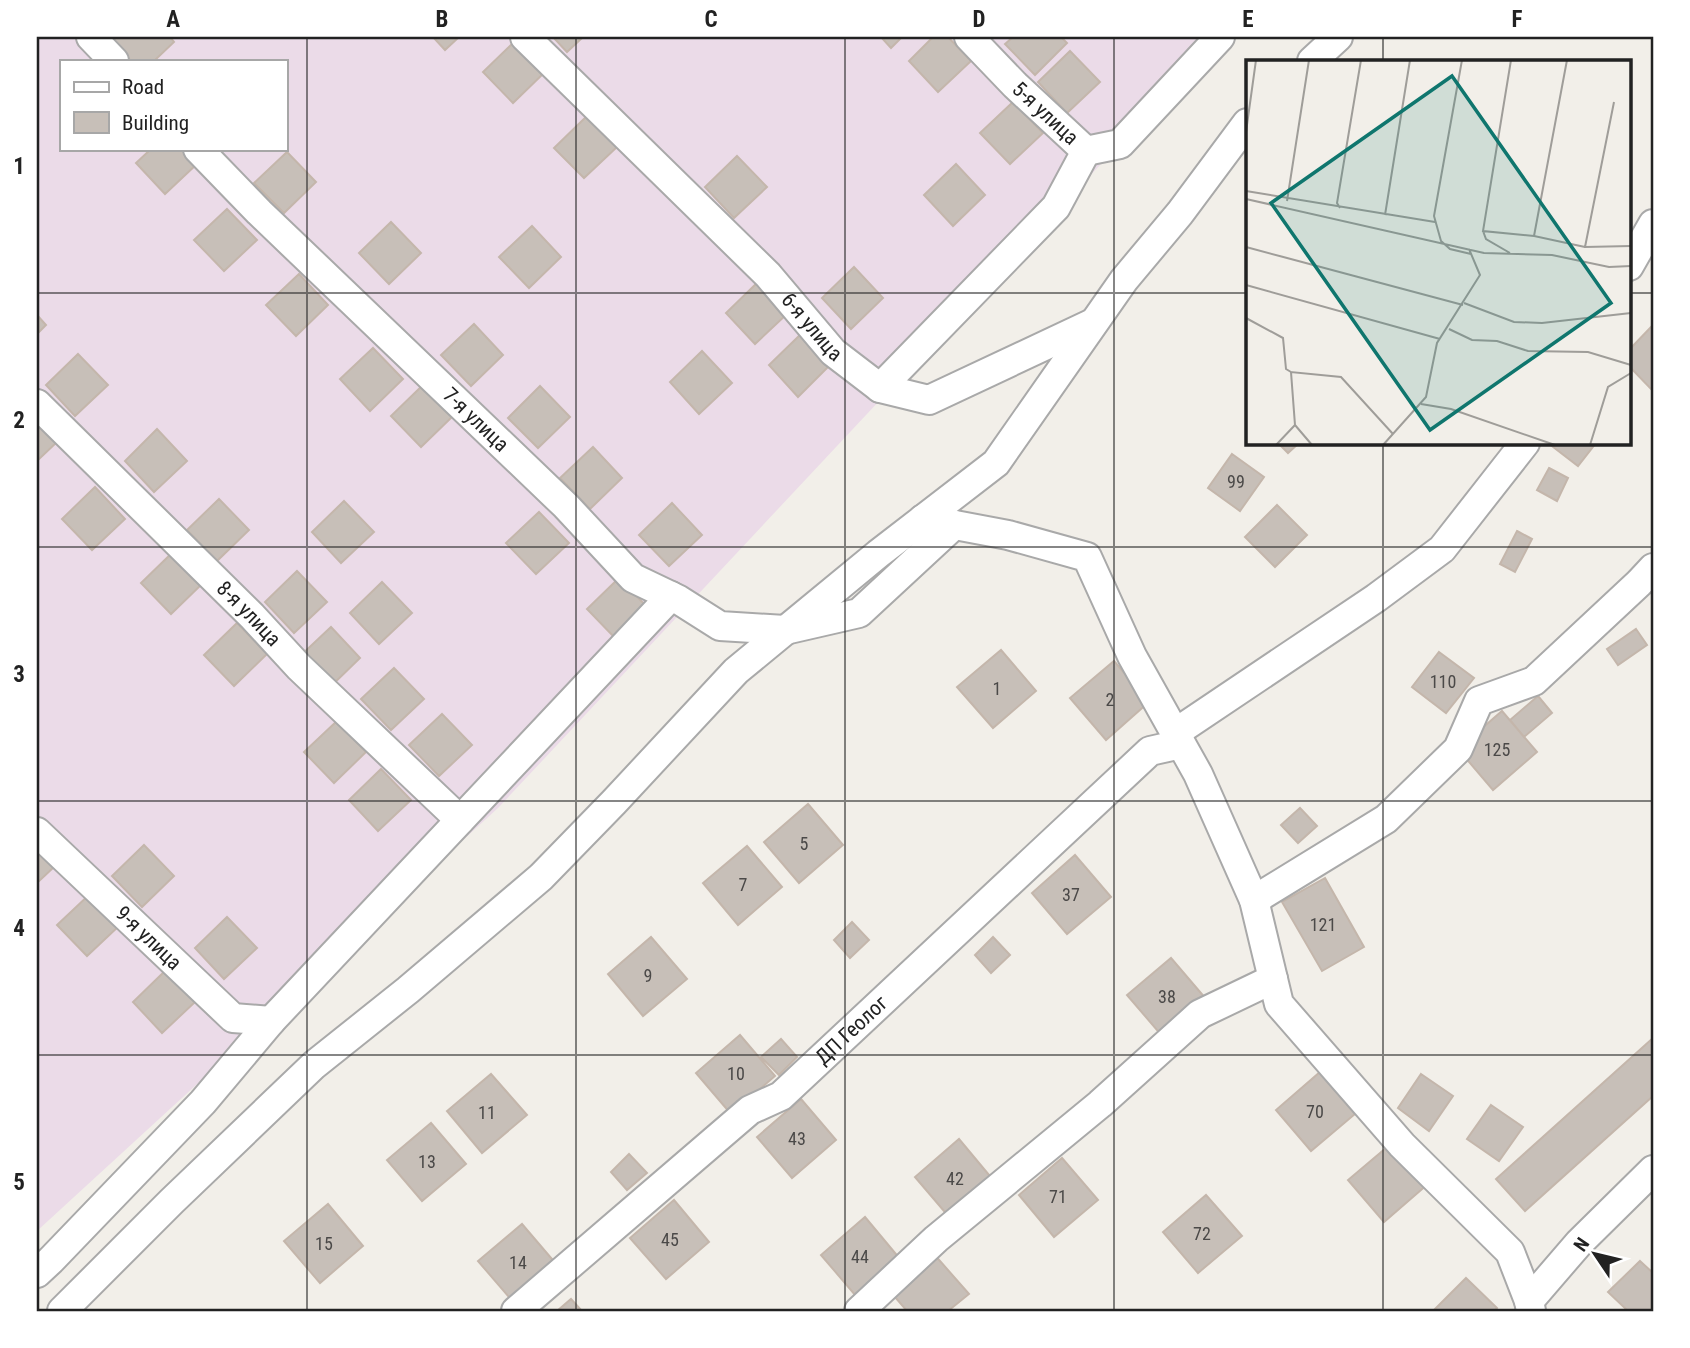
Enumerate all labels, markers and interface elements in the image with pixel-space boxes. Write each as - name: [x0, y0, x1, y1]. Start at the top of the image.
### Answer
- text: A: [166, 6, 180, 33]
- text: B: [436, 6, 448, 33]
- text: C: [704, 6, 718, 33]
- text: D: [973, 6, 986, 33]
- text: E: [1242, 6, 1254, 33]
- text: F: [1512, 6, 1523, 33]
- legend: [60, 60, 287, 150]
- inset map: [1246, 60, 1630, 444]
- text: Road: [122, 75, 164, 99]
- street label: 5-я улица: [1007, 77, 1083, 150]
- text: Building: [122, 111, 189, 135]
- text: 1: [13, 153, 25, 180]
- street label: 6-я улица: [776, 288, 846, 366]
- street label: 7-я улица: [438, 383, 514, 457]
- text: 2: [13, 407, 25, 434]
- house number: 99: [1227, 471, 1245, 492]
- street label: 8-я улица: [212, 576, 286, 651]
- text: 3: [13, 661, 25, 688]
- house number: 110: [1430, 671, 1456, 692]
- house number: 1: [993, 678, 1001, 699]
- house number: 2: [1106, 689, 1115, 710]
- house number: 125: [1484, 739, 1510, 760]
- house number: 5: [800, 833, 809, 854]
- house number: 7: [739, 874, 748, 895]
- house number: 37: [1062, 884, 1080, 905]
- street label: 9-я улица: [111, 901, 186, 975]
- house number: 121: [1310, 914, 1336, 935]
- text: 4: [13, 915, 25, 942]
- house number: 9: [644, 965, 652, 986]
- house number: 38: [1158, 986, 1176, 1007]
- street label: ДП Геолог: [811, 991, 892, 1069]
- house number: 10: [727, 1063, 745, 1084]
- house number: 70: [1306, 1101, 1324, 1122]
- house number: 11: [478, 1102, 496, 1123]
- house number: 43: [788, 1128, 806, 1149]
- house number: 13: [418, 1151, 436, 1172]
- house number: 42: [946, 1168, 964, 1189]
- text: 5: [13, 1169, 25, 1196]
- house number: 71: [1049, 1186, 1067, 1207]
- north arrow: [1560, 1218, 1630, 1288]
- house number: 72: [1193, 1223, 1211, 1244]
- house number: 45: [661, 1229, 679, 1250]
- house number: 15: [315, 1233, 333, 1254]
- text: N: [1569, 1233, 1594, 1256]
- house number: 44: [851, 1246, 869, 1267]
- house number: 14: [509, 1252, 527, 1273]

